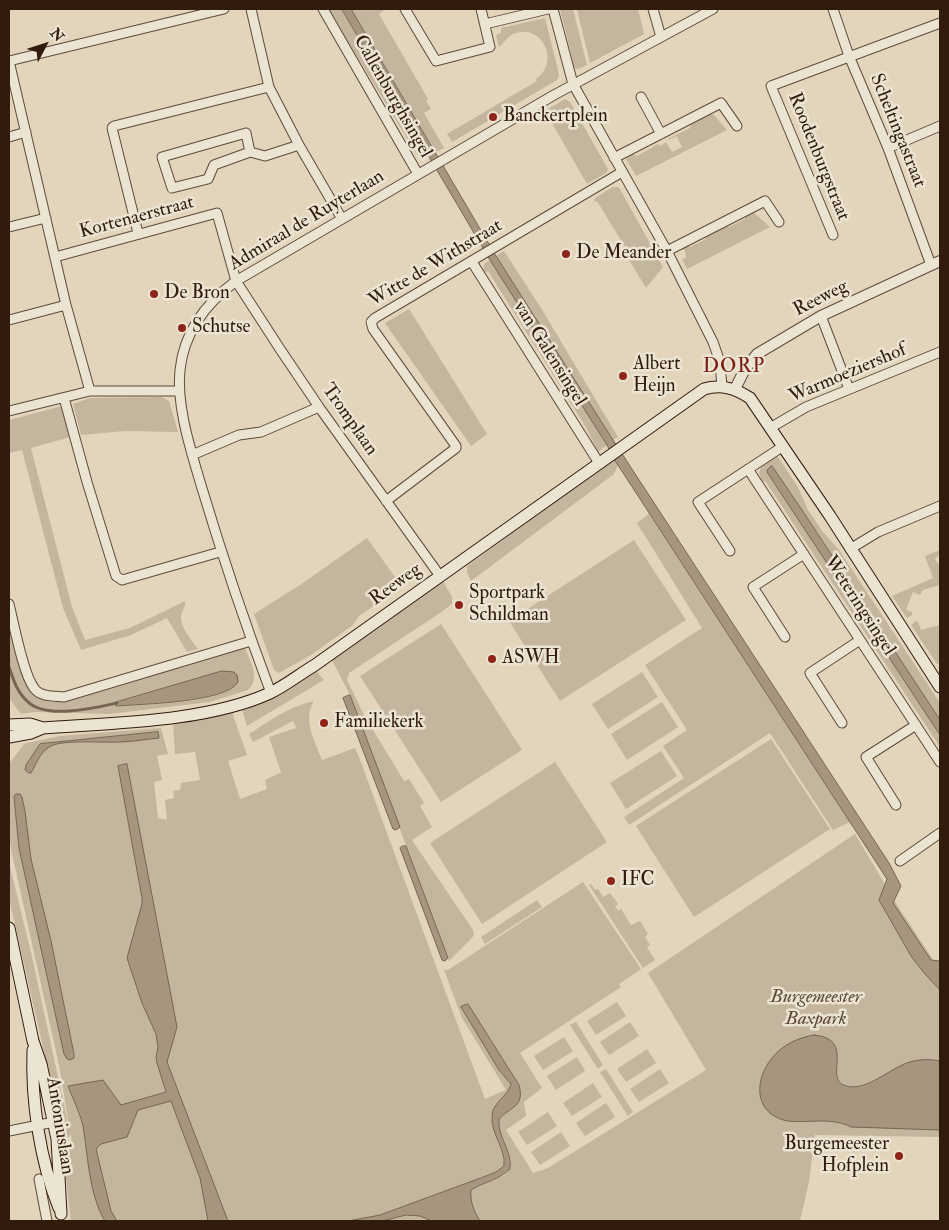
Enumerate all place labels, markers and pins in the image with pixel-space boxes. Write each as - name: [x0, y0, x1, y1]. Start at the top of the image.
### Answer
- place label: Banckertplein: [503, 106, 608, 128]
- marker: Banckertplein: [487, 111, 499, 123]
- place label: De Meander: [576, 243, 671, 265]
- marker: De Meander: [560, 248, 572, 260]
- place label: De Bron: [164, 283, 230, 305]
- marker: De Bron: [148, 288, 160, 300]
- place label: Schutse: [192, 317, 250, 339]
- marker: Schutse: [176, 322, 188, 334]
- place label: Albert Heijn: [633, 354, 680, 398]
- marker: Albert Heijn: [617, 370, 629, 382]
- place label: Sportpark Schildman: [469, 583, 549, 627]
- marker: Sportpark Schildman: [453, 599, 465, 611]
- place label: ASWH: [502, 648, 560, 670]
- marker: ASWH: [486, 653, 498, 665]
- place label: Familiekerk: [334, 712, 424, 734]
- marker: Familiekerk: [318, 717, 330, 729]
- place label: IFC: [621, 870, 655, 892]
- marker: IFC: [605, 875, 617, 887]
- place label: Burgemeester Hofplein: [784, 1134, 889, 1178]
- marker: Burgemeester Hofplein: [893, 1150, 905, 1162]

